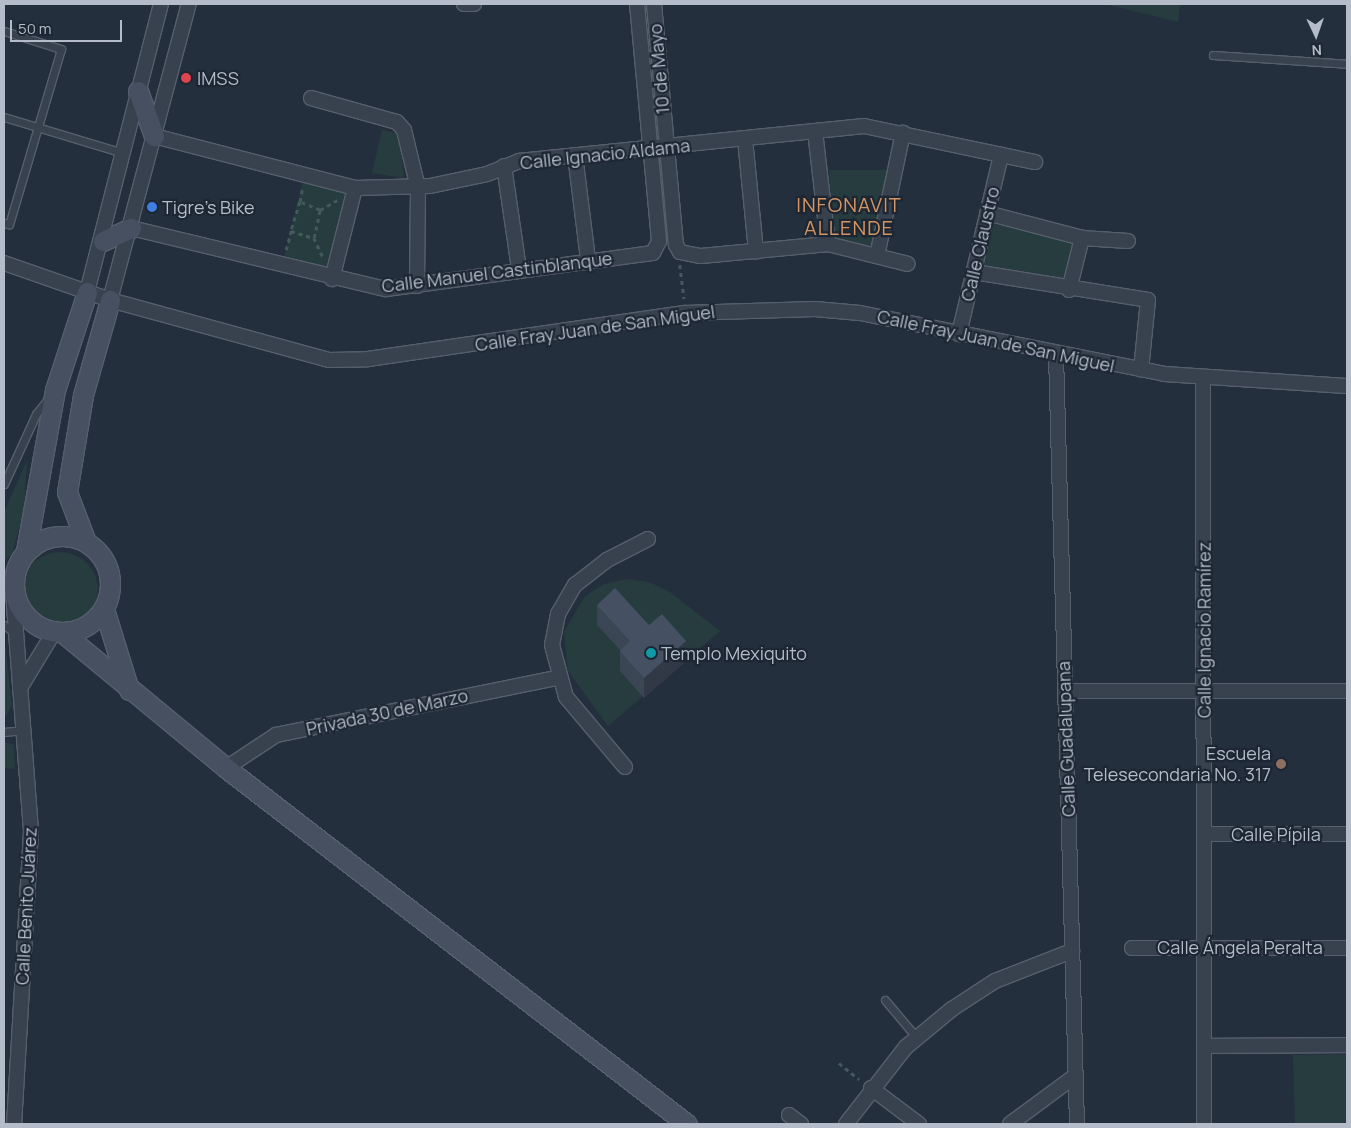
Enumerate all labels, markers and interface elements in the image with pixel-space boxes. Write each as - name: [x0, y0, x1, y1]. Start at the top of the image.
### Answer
- scale bar: [12, 10, 125, 42]
- north arrow: [1291, 10, 1341, 60]
- text: 50 m: [18, 18, 52, 39]
- street label: 10 de Mayo: [644, 23, 674, 115]
- text: N: [1311, 41, 1322, 60]
- place label: IMSS: [197, 67, 239, 89]
- marker: IMSS: [179, 71, 193, 85]
- street label: Calle Ignacio Aldama: [519, 134, 691, 174]
- street label: Calle Claustro: [956, 185, 1004, 303]
- district label: INFONAVIT ALLENDE: [795, 193, 903, 240]
- place label: Tigre's Bike: [162, 196, 254, 218]
- marker: Tigre's Bike: [146, 201, 158, 213]
- street label: Calle Manuel Castinblanque: [380, 247, 614, 297]
- street label: Calle Fray Juan de San Miguel: [474, 300, 716, 356]
- street label: Calle Fray Juan de San Miguel: [875, 305, 1117, 377]
- street label: Calle Ignacio Ramírez: [1193, 542, 1215, 718]
- place label: Templo Mexiquito: [661, 642, 807, 664]
- marker: Templo Mexiquito: [645, 647, 657, 659]
- street label: Calle Guadalupana: [1052, 661, 1080, 817]
- street label: Privada 30 de Marzo: [304, 684, 470, 740]
- place label: Escuela Telesecondaria No. 317: [1084, 743, 1271, 786]
- marker: Escuela Telesecondaria No. 317: [1275, 758, 1287, 770]
- street label: Calle Pípila: [1231, 823, 1321, 845]
- street label: Calle Benito Juárez: [11, 827, 41, 985]
- street label: Calle Ángela Peralta: [1157, 936, 1323, 958]

